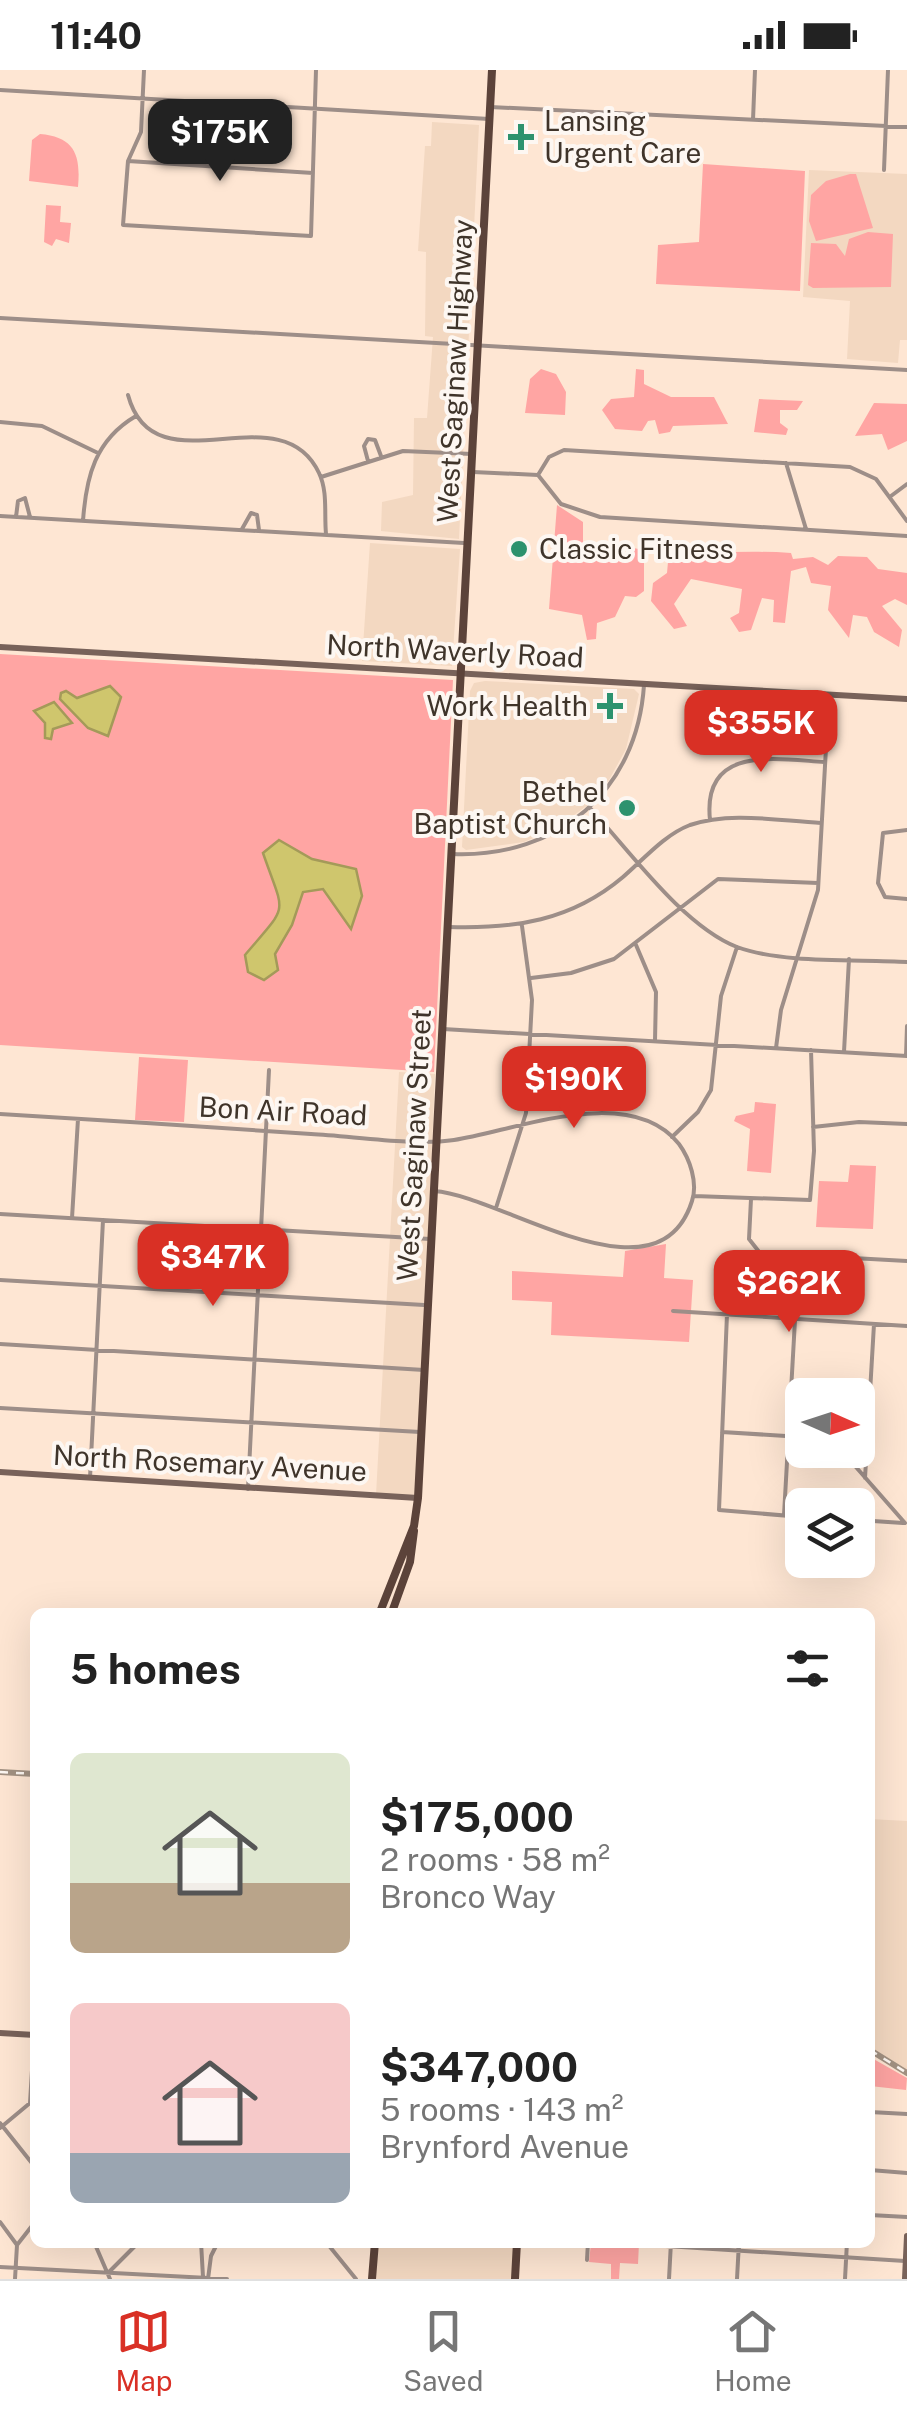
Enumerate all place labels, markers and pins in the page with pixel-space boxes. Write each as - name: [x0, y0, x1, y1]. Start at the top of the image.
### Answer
- pin: $175K: [150, 99, 290, 184]
- place label: Lansing Urgent Care: [544, 104, 701, 169]
- marker: Lansing Urgent Care: [508, 124, 534, 150]
- place label: Classic Fitness: [539, 532, 734, 565]
- marker: Classic Fitness: [508, 538, 530, 560]
- place label: Work Health: [426, 689, 588, 722]
- pin: $355K: [691, 690, 831, 775]
- marker: Work Health: [597, 693, 623, 719]
- place label: Bethel Baptist Church: [414, 775, 607, 840]
- marker: Bethel Baptist Church: [616, 797, 638, 819]
- pin: $190K: [504, 1046, 644, 1131]
- pin: $347K: [143, 1224, 283, 1309]
- pin: $262K: [719, 1250, 859, 1335]

